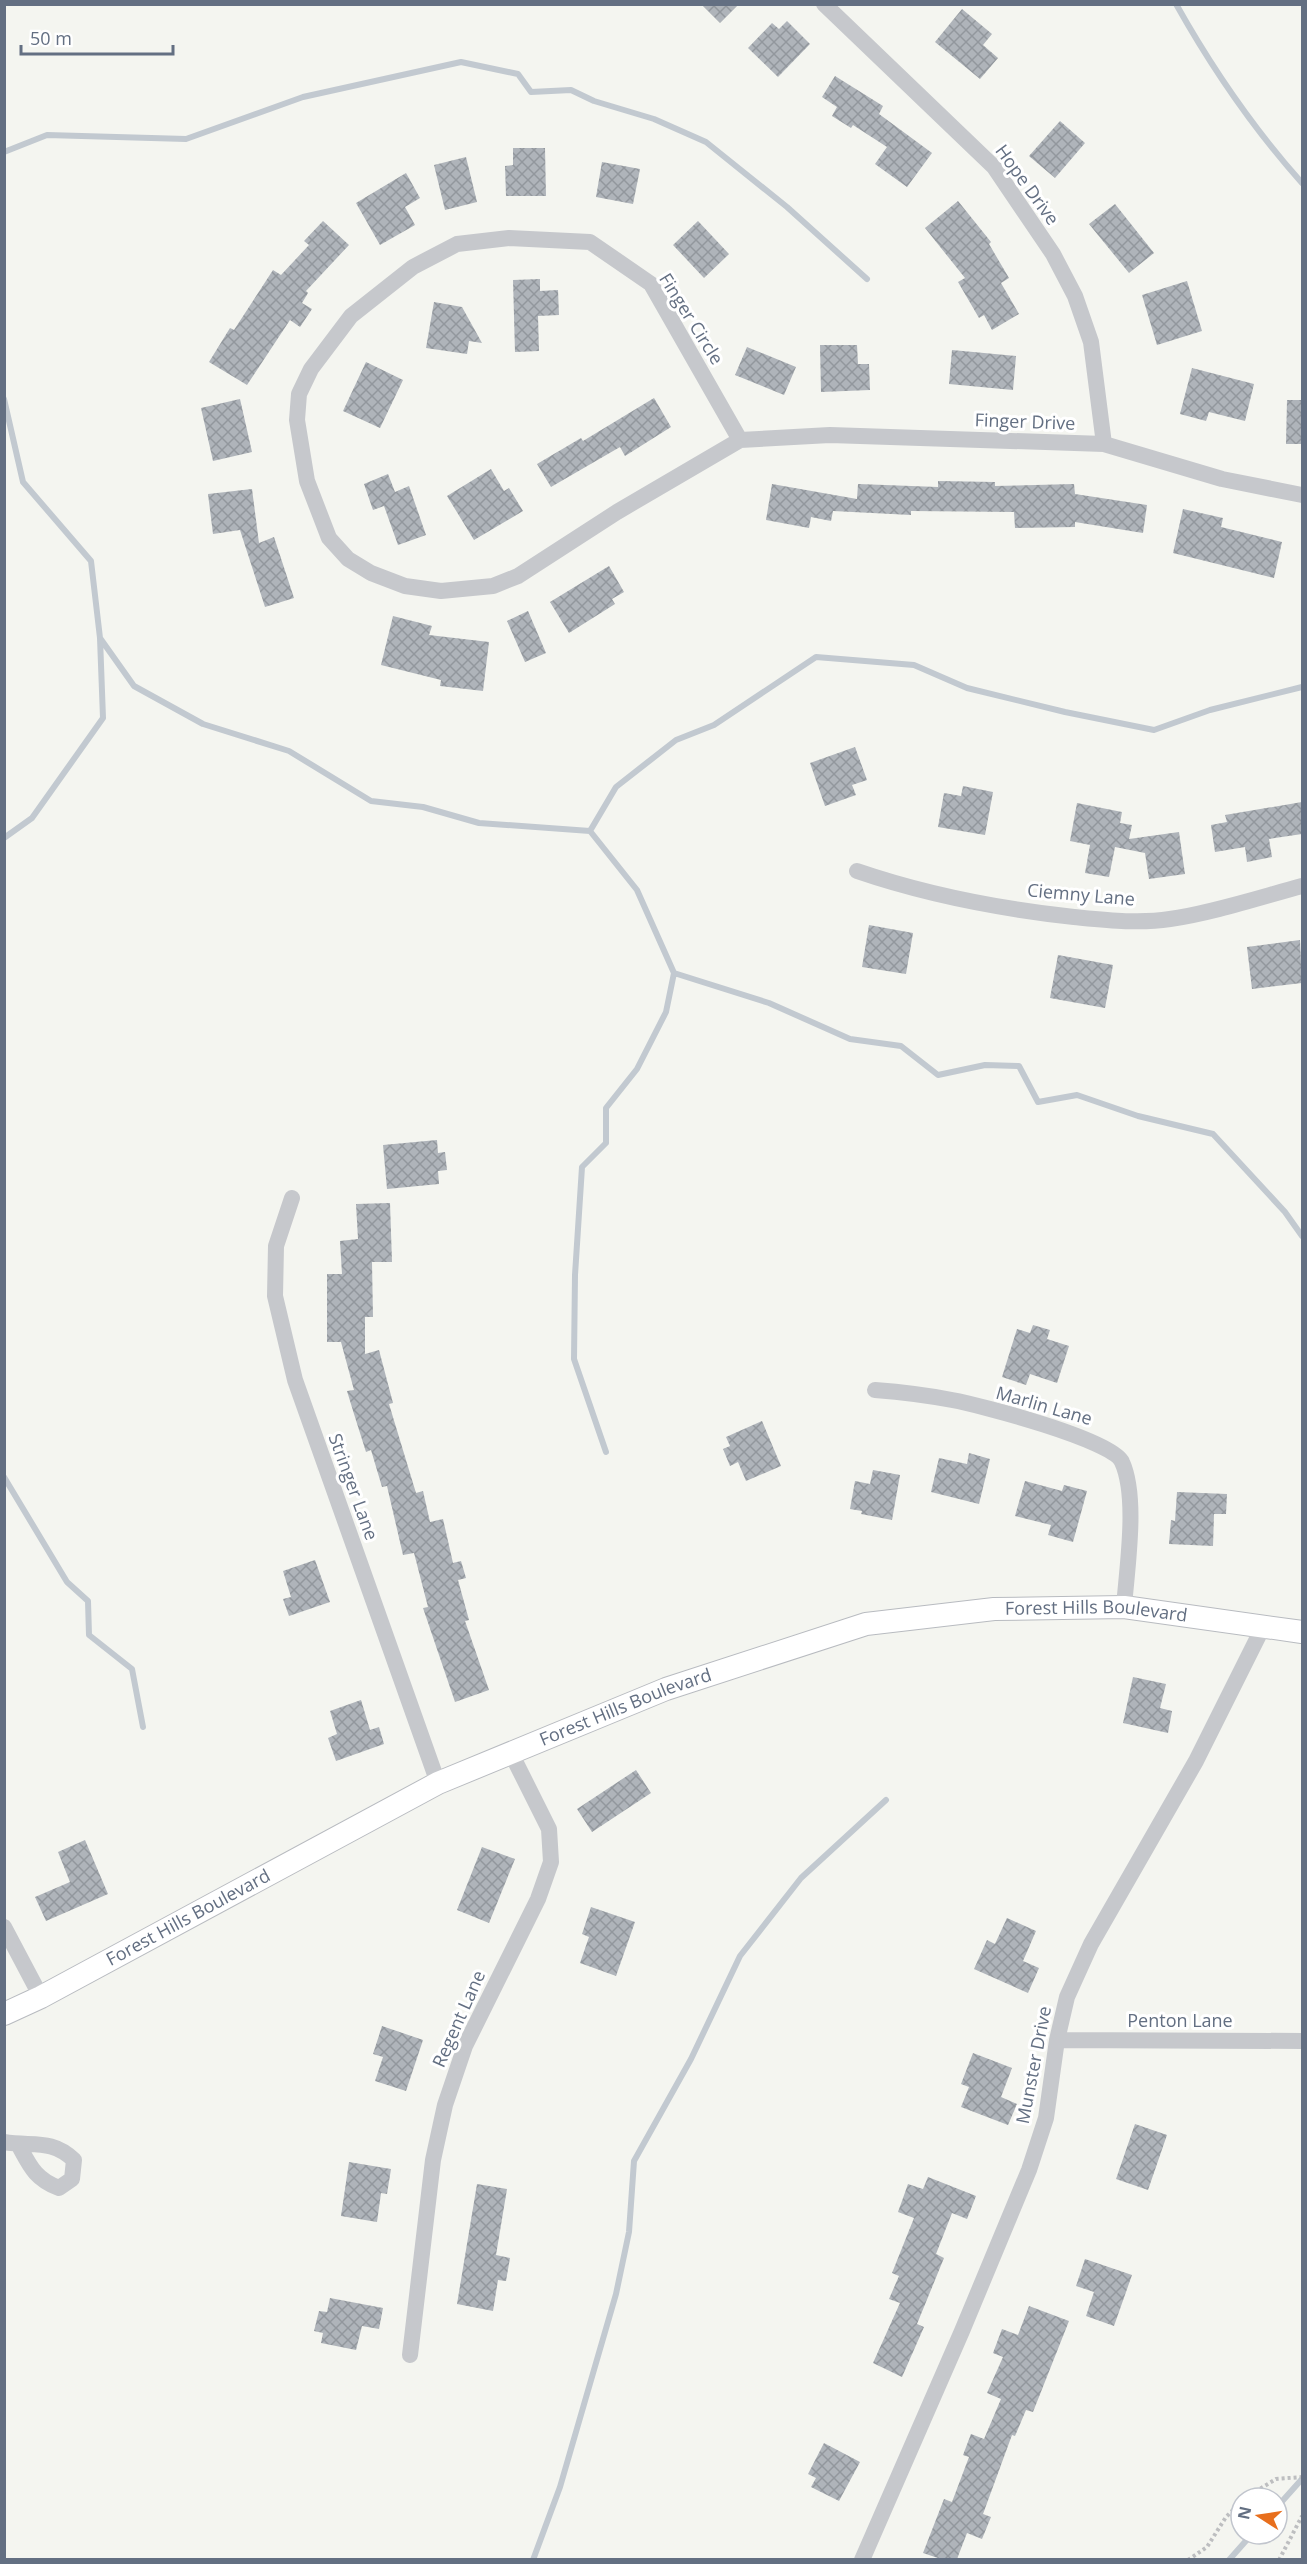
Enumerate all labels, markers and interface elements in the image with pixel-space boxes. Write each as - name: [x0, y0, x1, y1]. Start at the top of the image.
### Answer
- scale bar: [21, 18, 172, 56]
- text: 50 m: [30, 26, 72, 50]
- street label: Hope Drive: [990, 139, 1065, 229]
- street label: Finger Circle: [654, 268, 729, 369]
- street label: Finger Drive: [974, 407, 1076, 435]
- street label: Ciemny Lane: [1026, 877, 1136, 911]
- street label: Marlin Lane: [993, 1380, 1095, 1430]
- street label: Stringer Lane: [324, 1430, 384, 1543]
- street label: Forest Hills Boulevard: [1005, 1594, 1189, 1627]
- street label: Forest Hills Boulevard: [535, 1662, 714, 1751]
- street label: Forest Hills Boulevard: [102, 1863, 274, 1971]
- street label: Regent Lane: [426, 1966, 490, 2071]
- street label: Munster Drive: [1010, 2004, 1056, 2126]
- street label: Penton Lane: [1127, 2008, 1233, 2032]
- north arrow: [1229, 2486, 1289, 2546]
- text: N: [1232, 2504, 1256, 2522]

